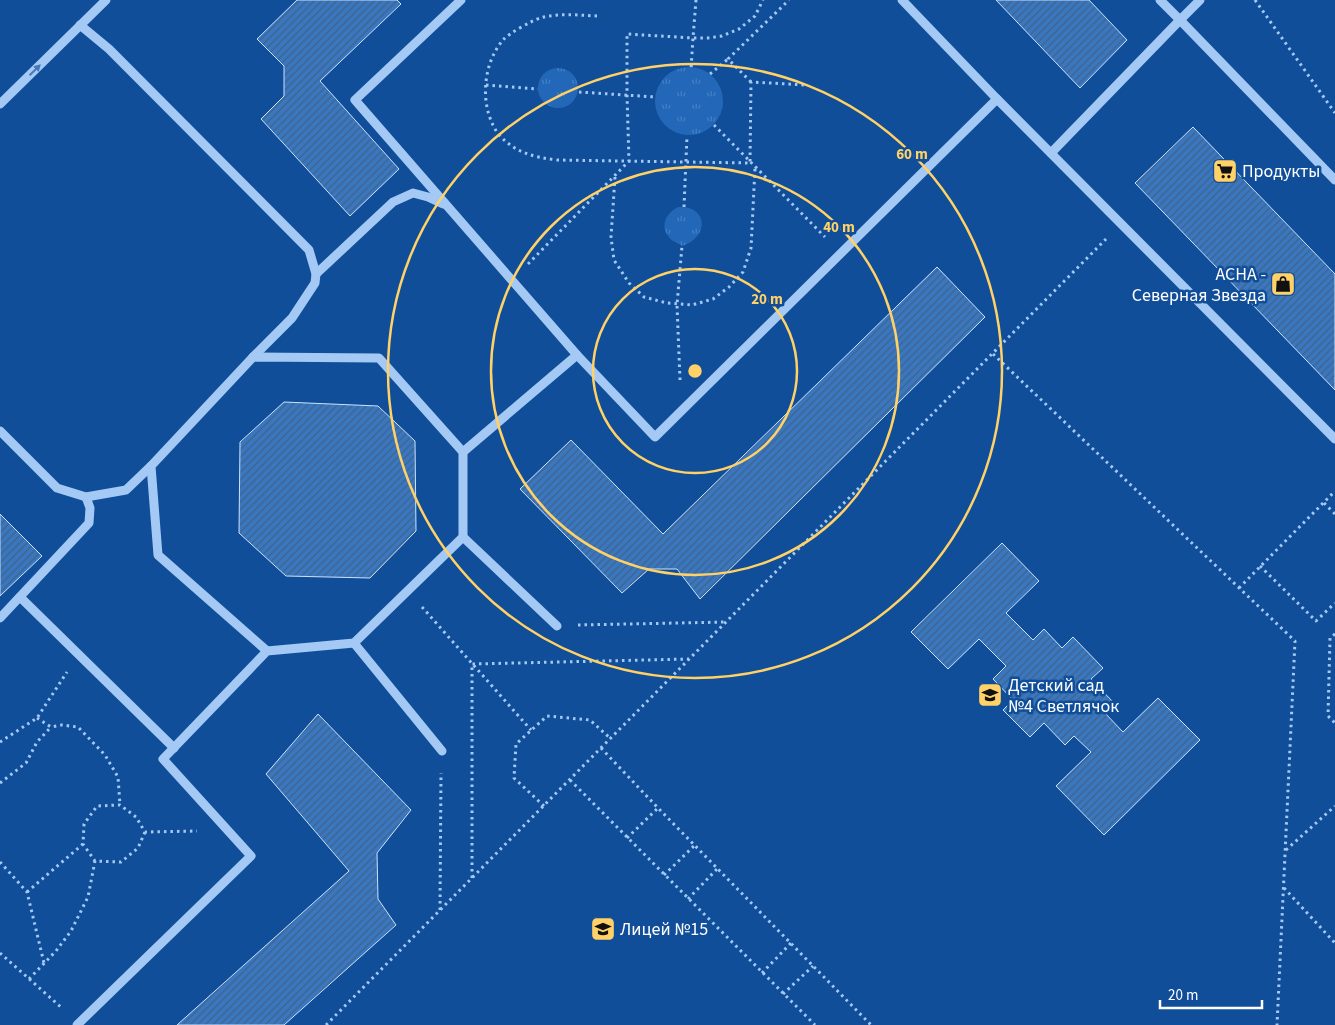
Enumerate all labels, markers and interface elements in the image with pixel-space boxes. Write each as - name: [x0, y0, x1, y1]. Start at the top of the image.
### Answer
- one-way arrow: [29, 64, 41, 76]
- text: 60 m: [896, 144, 928, 165]
- supermarket icon: Продукты: [1212, 158, 1238, 184]
- place label: Продукты: [1242, 159, 1320, 184]
- text: 40 m: [823, 217, 855, 238]
- place label: АСНА - Северная Звезда: [1132, 262, 1266, 308]
- shop icon: АСНА - Северная Звезда: [1270, 271, 1296, 297]
- text: 20 m: [751, 289, 783, 310]
- centre of rings: [686, 362, 704, 380]
- place label: Детский сад №4 Светлячок: [1008, 673, 1119, 719]
- school or university icon: Детский сад №4 Светлячок: [977, 682, 1003, 708]
- school or university icon: Лицей №15: [590, 916, 616, 942]
- place label: Лицей №15: [620, 917, 708, 942]
- scale bar: [1160, 978, 1262, 1010]
- text: 20 m: [1168, 985, 1198, 1006]

